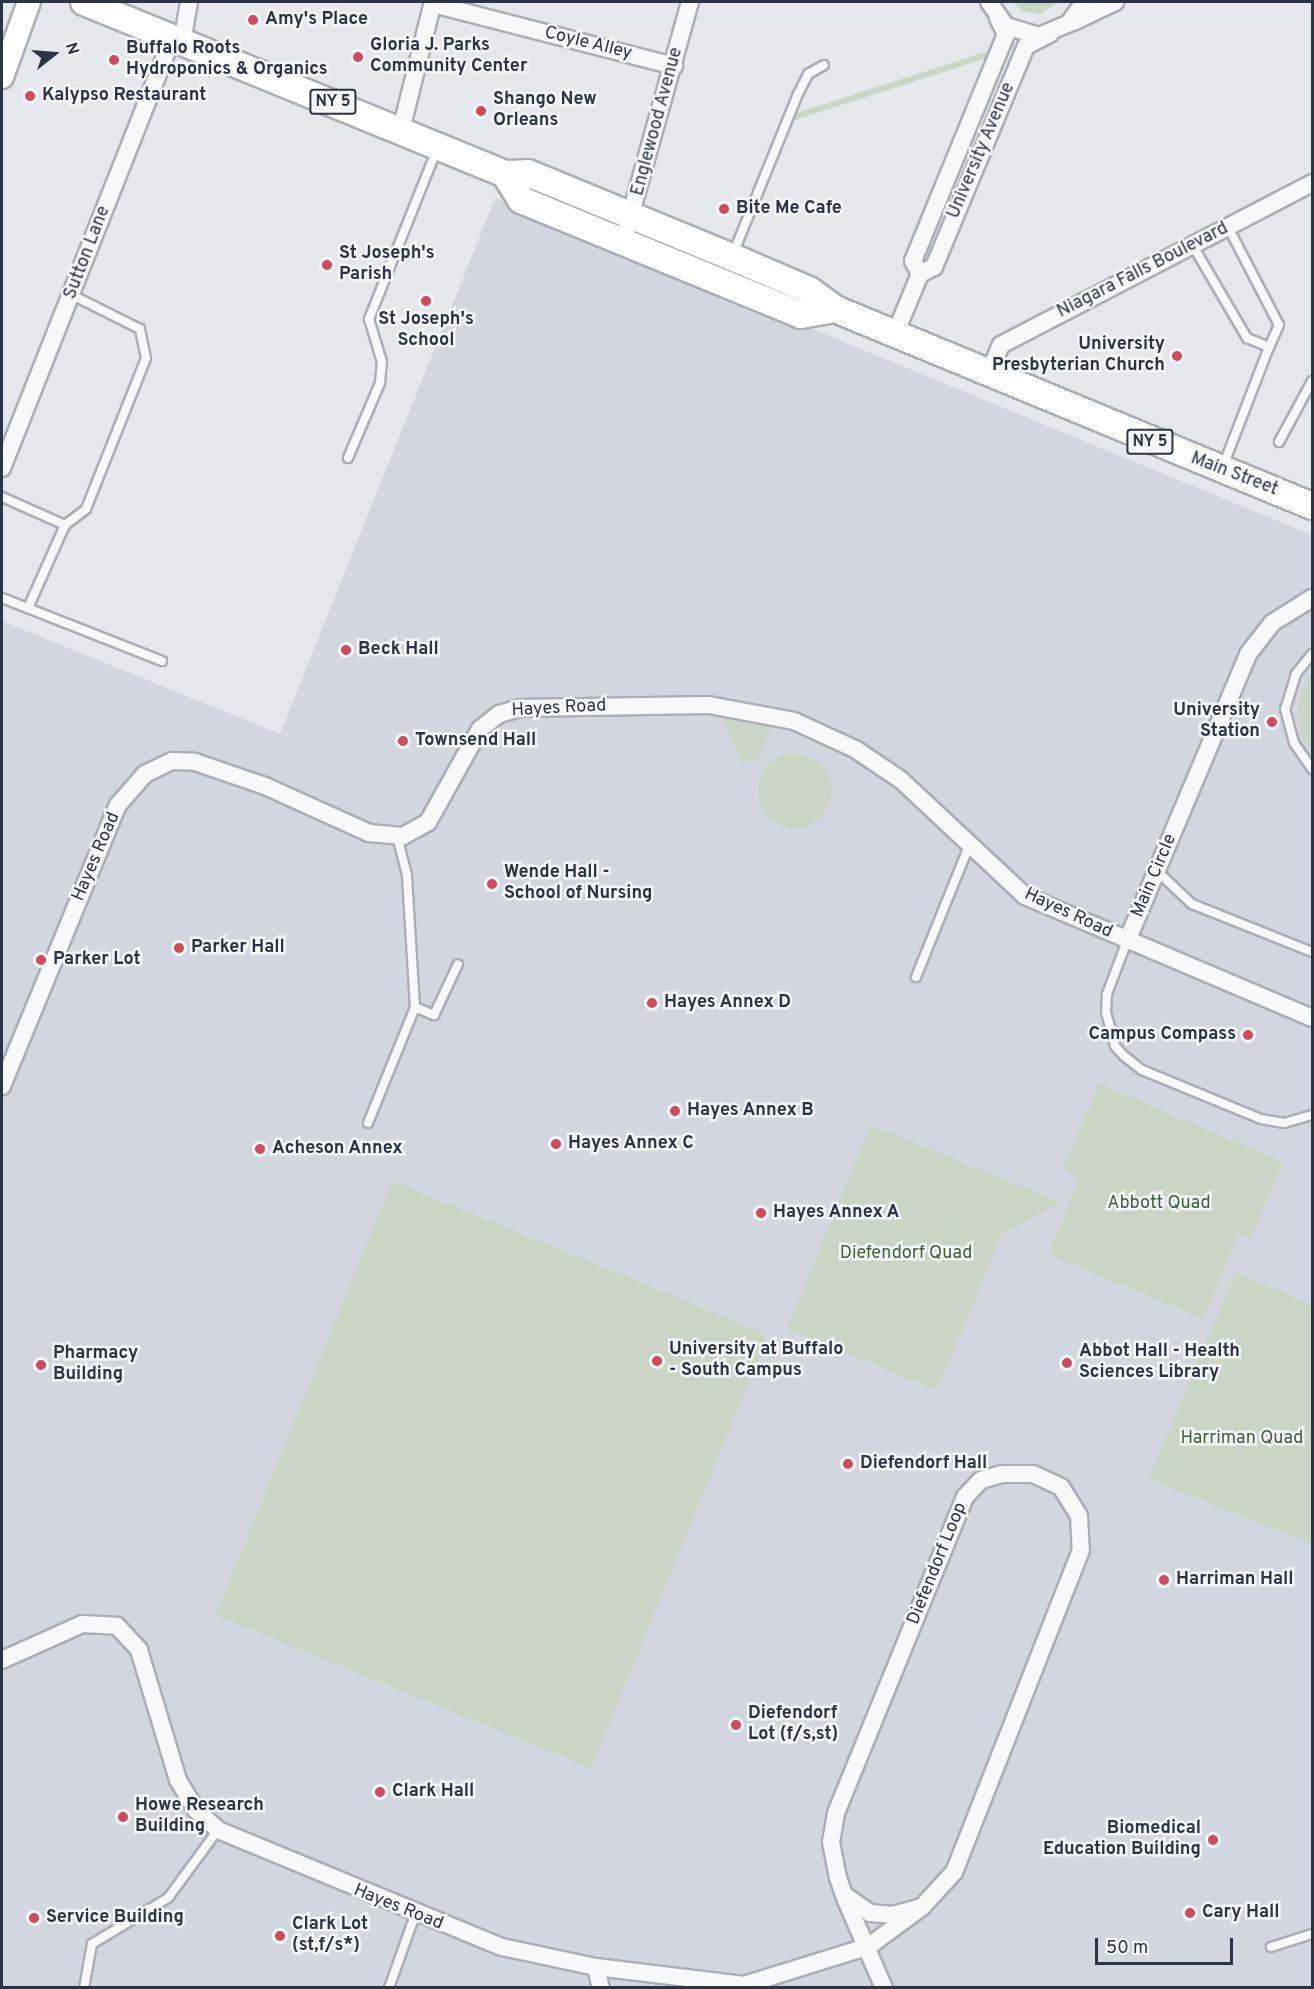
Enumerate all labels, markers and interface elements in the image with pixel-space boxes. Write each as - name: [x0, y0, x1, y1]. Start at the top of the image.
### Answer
- place label: Amy's Place: [265, 9, 368, 31]
- marker: Amy's Place: [246, 13, 260, 27]
- street label: Coyle Alley: [542, 23, 634, 65]
- north arrow: [24, 24, 84, 84]
- place label: Gloria J. Parks Community Center: [370, 36, 527, 78]
- place label: Buffalo Roots Hydroponics & Organics: [126, 39, 328, 82]
- text: N: [60, 40, 82, 57]
- street label: Englewood Avenue: [628, 45, 688, 199]
- marker: Gloria J. Parks Community Center: [351, 50, 365, 64]
- marker: Buffalo Roots Hydroponics & Organics: [107, 53, 121, 67]
- street label: University Avenue: [943, 79, 1021, 223]
- place label: Kalypso Restaurant: [42, 85, 206, 107]
- marker: Kalypso Restaurant: [23, 89, 37, 103]
- road number: NY 5: [309, 89, 357, 115]
- place label: Shango New Orleans: [493, 90, 597, 132]
- marker: Shango New Orleans: [474, 104, 488, 118]
- place label: Bite Me Cafe: [736, 198, 842, 220]
- marker: Bite Me Cafe: [717, 202, 731, 216]
- street label: Sutton Lane: [60, 203, 116, 303]
- street label: Niagara Falls Boulevard: [1054, 218, 1232, 324]
- place label: St Joseph's Parish: [339, 244, 435, 286]
- marker: St Joseph's Parish: [320, 258, 334, 272]
- marker: St Joseph's School: [419, 294, 433, 308]
- place label: St Joseph's School: [378, 310, 474, 352]
- place label: University Presbyterian Church: [992, 335, 1165, 378]
- marker: University Presbyterian Church: [1170, 349, 1184, 363]
- road number: NY 5: [1126, 429, 1174, 455]
- street label: Main Street: [1187, 448, 1281, 502]
- place label: Beck Hall: [358, 639, 439, 661]
- marker: Beck Hall: [339, 643, 353, 657]
- street label: Hayes Road: [511, 696, 607, 722]
- place label: University Station: [1173, 701, 1260, 744]
- marker: University Station: [1265, 715, 1279, 729]
- place label: Townsend Hall: [415, 730, 536, 752]
- marker: Townsend Hall: [396, 734, 410, 748]
- street label: Hayes Road: [69, 809, 125, 905]
- street label: Main Circle: [1128, 831, 1182, 921]
- place label: Wende Hall - School of Nursing: [504, 863, 653, 906]
- marker: Wende Hall - School of Nursing: [485, 877, 499, 891]
- street label: Hayes Road: [1020, 884, 1116, 944]
- place label: Parker Hall: [191, 937, 285, 959]
- marker: Parker Hall: [172, 941, 186, 955]
- place label: Parker Lot: [53, 949, 141, 971]
- marker: Parker Lot: [34, 953, 48, 967]
- place label: Hayes Annex D: [664, 992, 792, 1014]
- marker: Hayes Annex D: [645, 996, 659, 1010]
- place label: Campus Compass: [1089, 1024, 1236, 1046]
- marker: Campus Compass: [1241, 1028, 1255, 1042]
- place label: Hayes Annex B: [687, 1100, 814, 1122]
- marker: Hayes Annex B: [668, 1104, 682, 1118]
- place label: Hayes Annex C: [568, 1133, 694, 1155]
- marker: Hayes Annex C: [549, 1137, 563, 1151]
- place label: Acheson Annex: [272, 1138, 403, 1160]
- marker: Acheson Annex: [253, 1142, 267, 1156]
- park label: Abbott Quad: [1107, 1193, 1211, 1215]
- place label: Hayes Annex A: [773, 1202, 901, 1224]
- marker: Hayes Annex A: [754, 1206, 768, 1220]
- park label: Diefendorf Quad: [840, 1243, 972, 1265]
- place label: University at Buffalo - South Campus: [669, 1340, 843, 1382]
- place label: Abbot Hall - Health Sciences Library: [1079, 1342, 1240, 1384]
- place label: Pharmacy Building: [53, 1344, 138, 1386]
- marker: University at Buffalo - South Campus: [650, 1354, 664, 1368]
- marker: Abbot Hall - Health Sciences Library: [1060, 1356, 1074, 1370]
- marker: Pharmacy Building: [34, 1358, 48, 1372]
- park label: Harriman Quad: [1181, 1428, 1303, 1450]
- place label: Diefendorf Hall: [860, 1453, 987, 1475]
- marker: Diefendorf Hall: [841, 1457, 855, 1471]
- street label: Diefendorf Loop: [904, 1500, 972, 1628]
- place label: Harriman Hall: [1176, 1569, 1293, 1591]
- marker: Harriman Hall: [1157, 1573, 1171, 1587]
- place label: Diefendorf Lot (f/s,st): [748, 1704, 838, 1746]
- marker: Diefendorf Lot (f/s,st): [729, 1718, 743, 1732]
- place label: Clark Hall: [392, 1781, 474, 1803]
- marker: Clark Hall: [373, 1785, 387, 1799]
- place label: Howe Research Building: [135, 1796, 264, 1838]
- marker: Howe Research Building: [116, 1810, 130, 1824]
- place label: Biomedical Education Building: [1043, 1819, 1201, 1862]
- marker: Biomedical Education Building: [1206, 1833, 1220, 1847]
- street label: Hayes Road: [350, 1880, 446, 1936]
- place label: Cary Hall: [1202, 1902, 1280, 1924]
- marker: Cary Hall: [1183, 1906, 1197, 1920]
- place label: Service Building: [46, 1907, 184, 1929]
- marker: Service Building: [27, 1911, 41, 1925]
- place label: Clark Lot (st,f/s*): [292, 1915, 368, 1958]
- scale bar: [1098, 1926, 1236, 1964]
- marker: Clark Lot (st,f/s*): [273, 1929, 287, 1943]
- text: 50 m: [1106, 1937, 1148, 1960]

